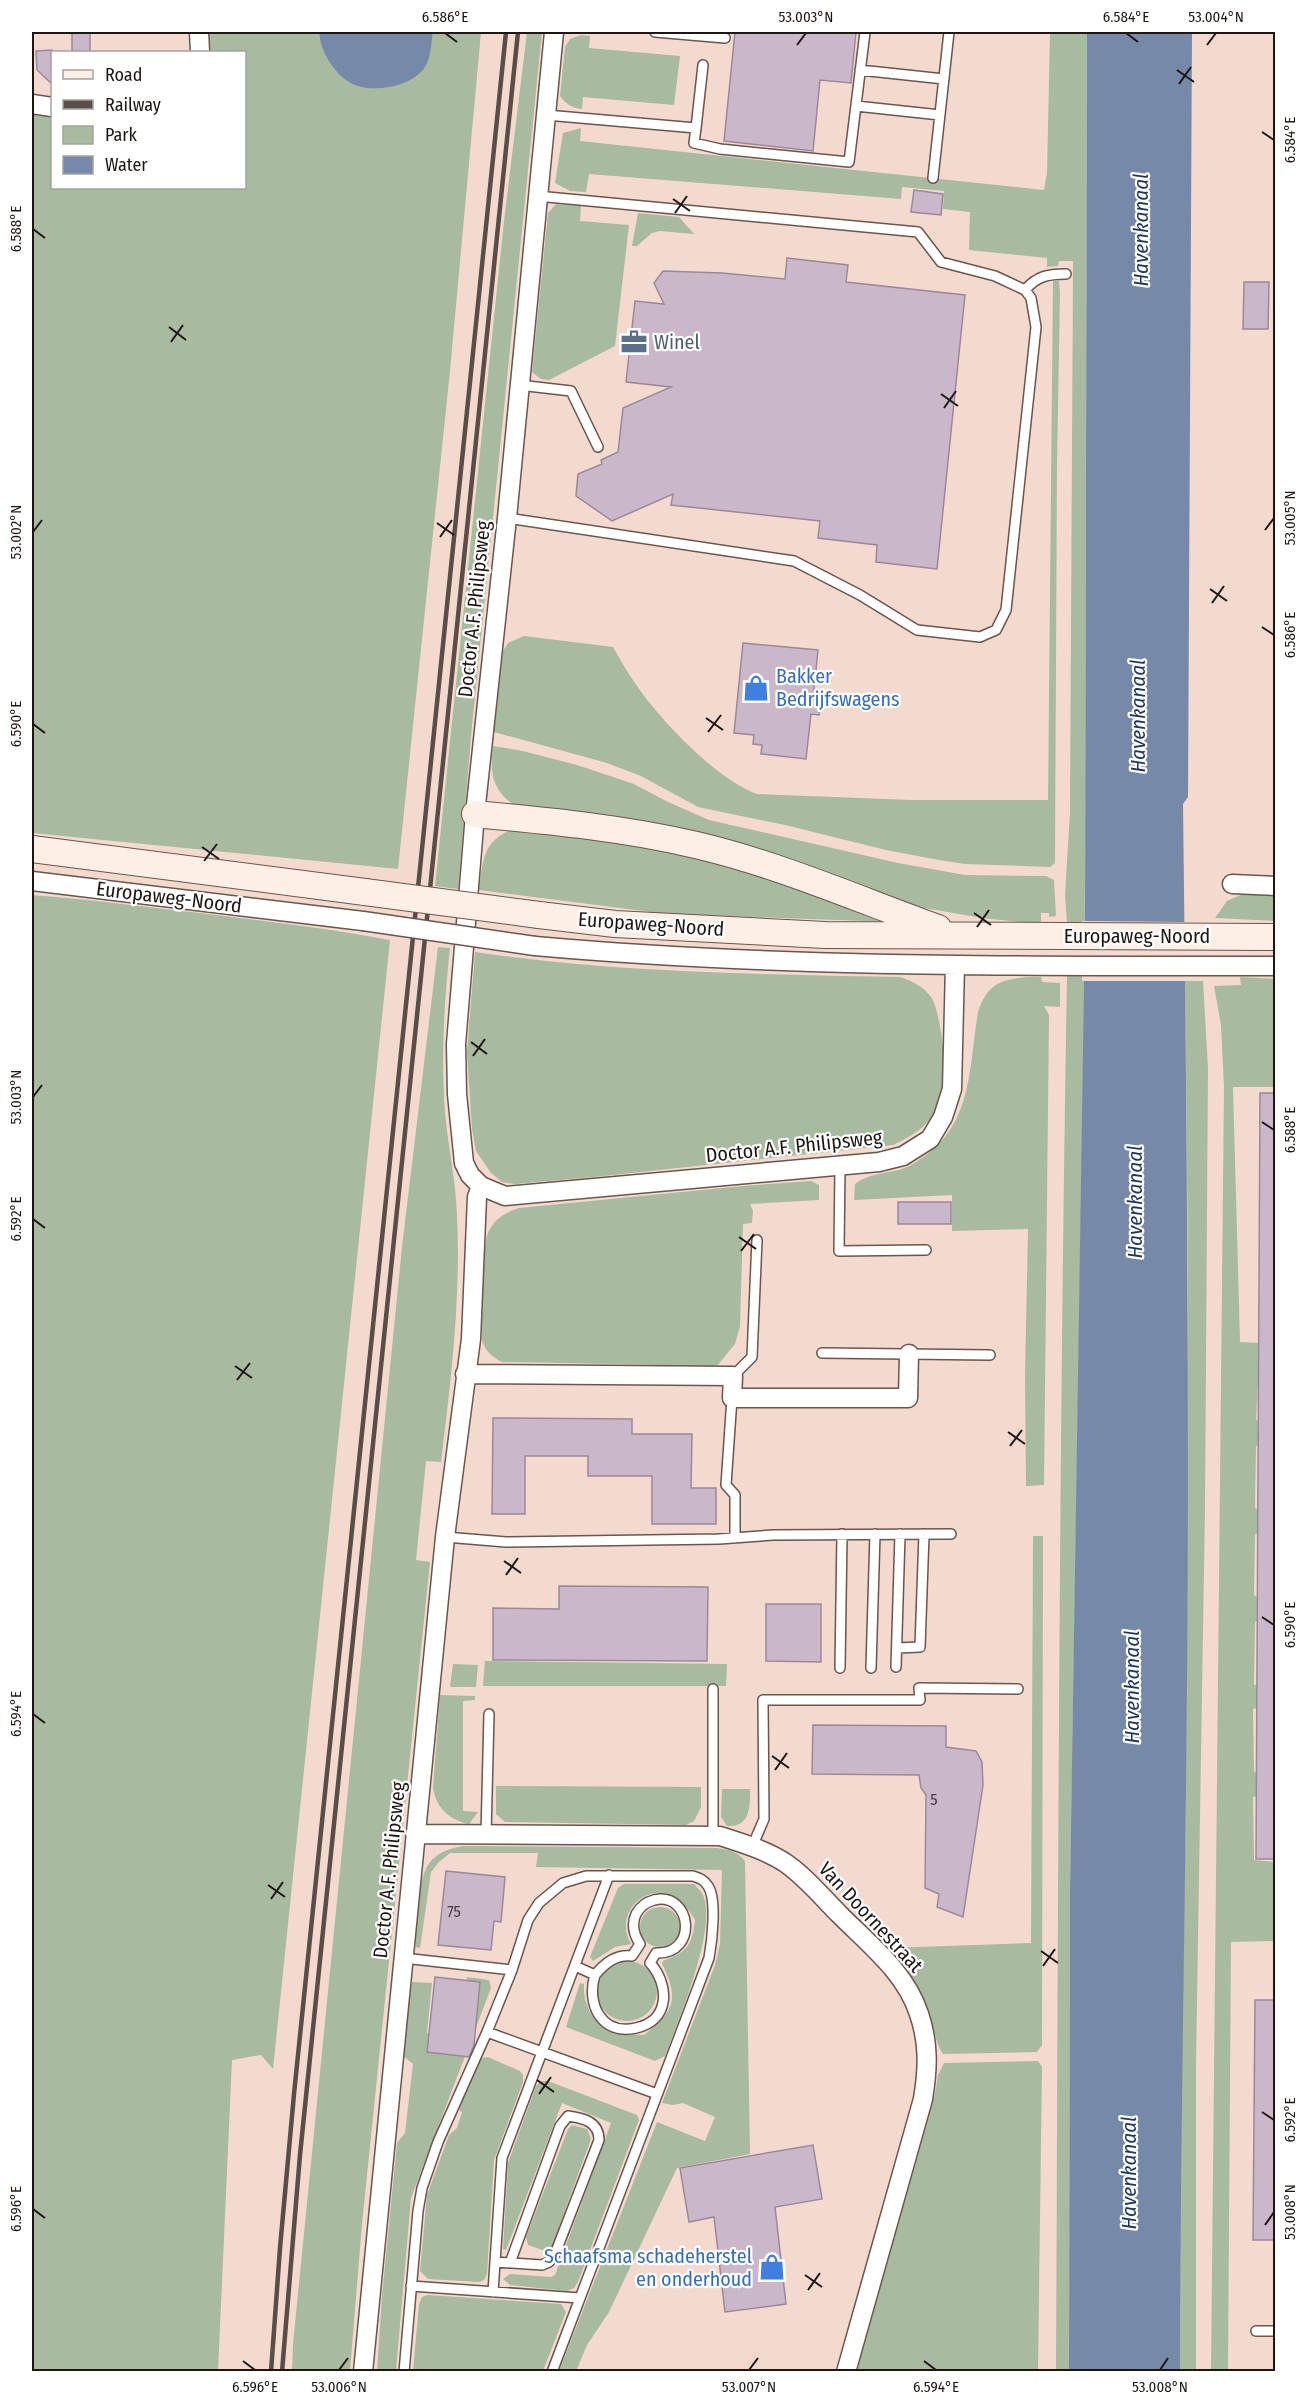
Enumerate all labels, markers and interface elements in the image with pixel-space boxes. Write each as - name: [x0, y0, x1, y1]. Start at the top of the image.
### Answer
- text: 6.586°E: [422, 8, 468, 26]
- text: 53.003°N: [779, 8, 833, 26]
- text: 6.584°E: [1103, 8, 1149, 26]
- text: 53.004°N: [1188, 8, 1244, 26]
- legend: [51, 51, 246, 189]
- text: Road: [105, 64, 142, 86]
- text: Railway: [105, 94, 161, 116]
- text: 6.584°E: [1281, 117, 1299, 163]
- text: Park: [105, 124, 138, 146]
- text: Water: [105, 154, 148, 176]
- water label: Havenkanaal: [1128, 173, 1154, 287]
- text: 6.588°E: [7, 206, 25, 252]
- office icon: Winel: [619, 327, 649, 357]
- place label: Winel: [654, 330, 700, 354]
- text: 53.005°N: [1281, 490, 1299, 546]
- text: 53.002°N: [7, 505, 25, 559]
- street label: Doctor A.F. Philipsweg: [453, 519, 495, 699]
- text: 6.586°E: [1281, 612, 1299, 658]
- water label: Havenkanaal: [1125, 659, 1151, 773]
- place label: Bakker Bedrijfswagens: [776, 664, 900, 711]
- shop icon: Bakker Bedrijfswagens: [741, 673, 771, 703]
- text: 6.590°E: [7, 701, 25, 747]
- street label: Europaweg-Noord: [95, 876, 243, 918]
- street label: Europaweg-Noord: [577, 907, 725, 941]
- street label: Europaweg-Noord: [1064, 924, 1210, 948]
- text: 53.003°N: [7, 1070, 25, 1124]
- text: 6.588°E: [1281, 1107, 1299, 1153]
- street label: Doctor A.F. Philipsweg: [704, 1125, 884, 1167]
- water label: Havenkanaal: [1122, 1145, 1148, 1259]
- text: 6.592°E: [7, 1196, 25, 1242]
- text: 6.590°E: [1281, 1602, 1299, 1648]
- water label: Havenkanaal: [1119, 1630, 1145, 1744]
- text: 6.594°E: [7, 1691, 25, 1737]
- street label: Doctor A.F. Philipsweg: [368, 1780, 410, 1960]
- house number: 5: [930, 1790, 938, 1809]
- street label: Van Doornestraat: [814, 1857, 928, 1977]
- house number: 75: [447, 1902, 461, 1921]
- text: 6.592°E: [1281, 2097, 1299, 2143]
- water label: Havenkanaal: [1116, 2116, 1142, 2230]
- text: 53.008°N: [1281, 2184, 1299, 2240]
- text: 6.596°E: [7, 2186, 25, 2232]
- place label: Schaafsma schadeherstel en onderhoud: [544, 2244, 752, 2291]
- shop icon: Schaafsma schadeherstel en onderhoud: [757, 2252, 787, 2282]
- text: 6.596°E: [232, 2378, 278, 2396]
- text: 53.006°N: [311, 2378, 367, 2396]
- text: 53.007°N: [722, 2378, 776, 2396]
- text: 6.594°E: [913, 2378, 959, 2396]
- text: 53.008°N: [1132, 2378, 1188, 2396]

